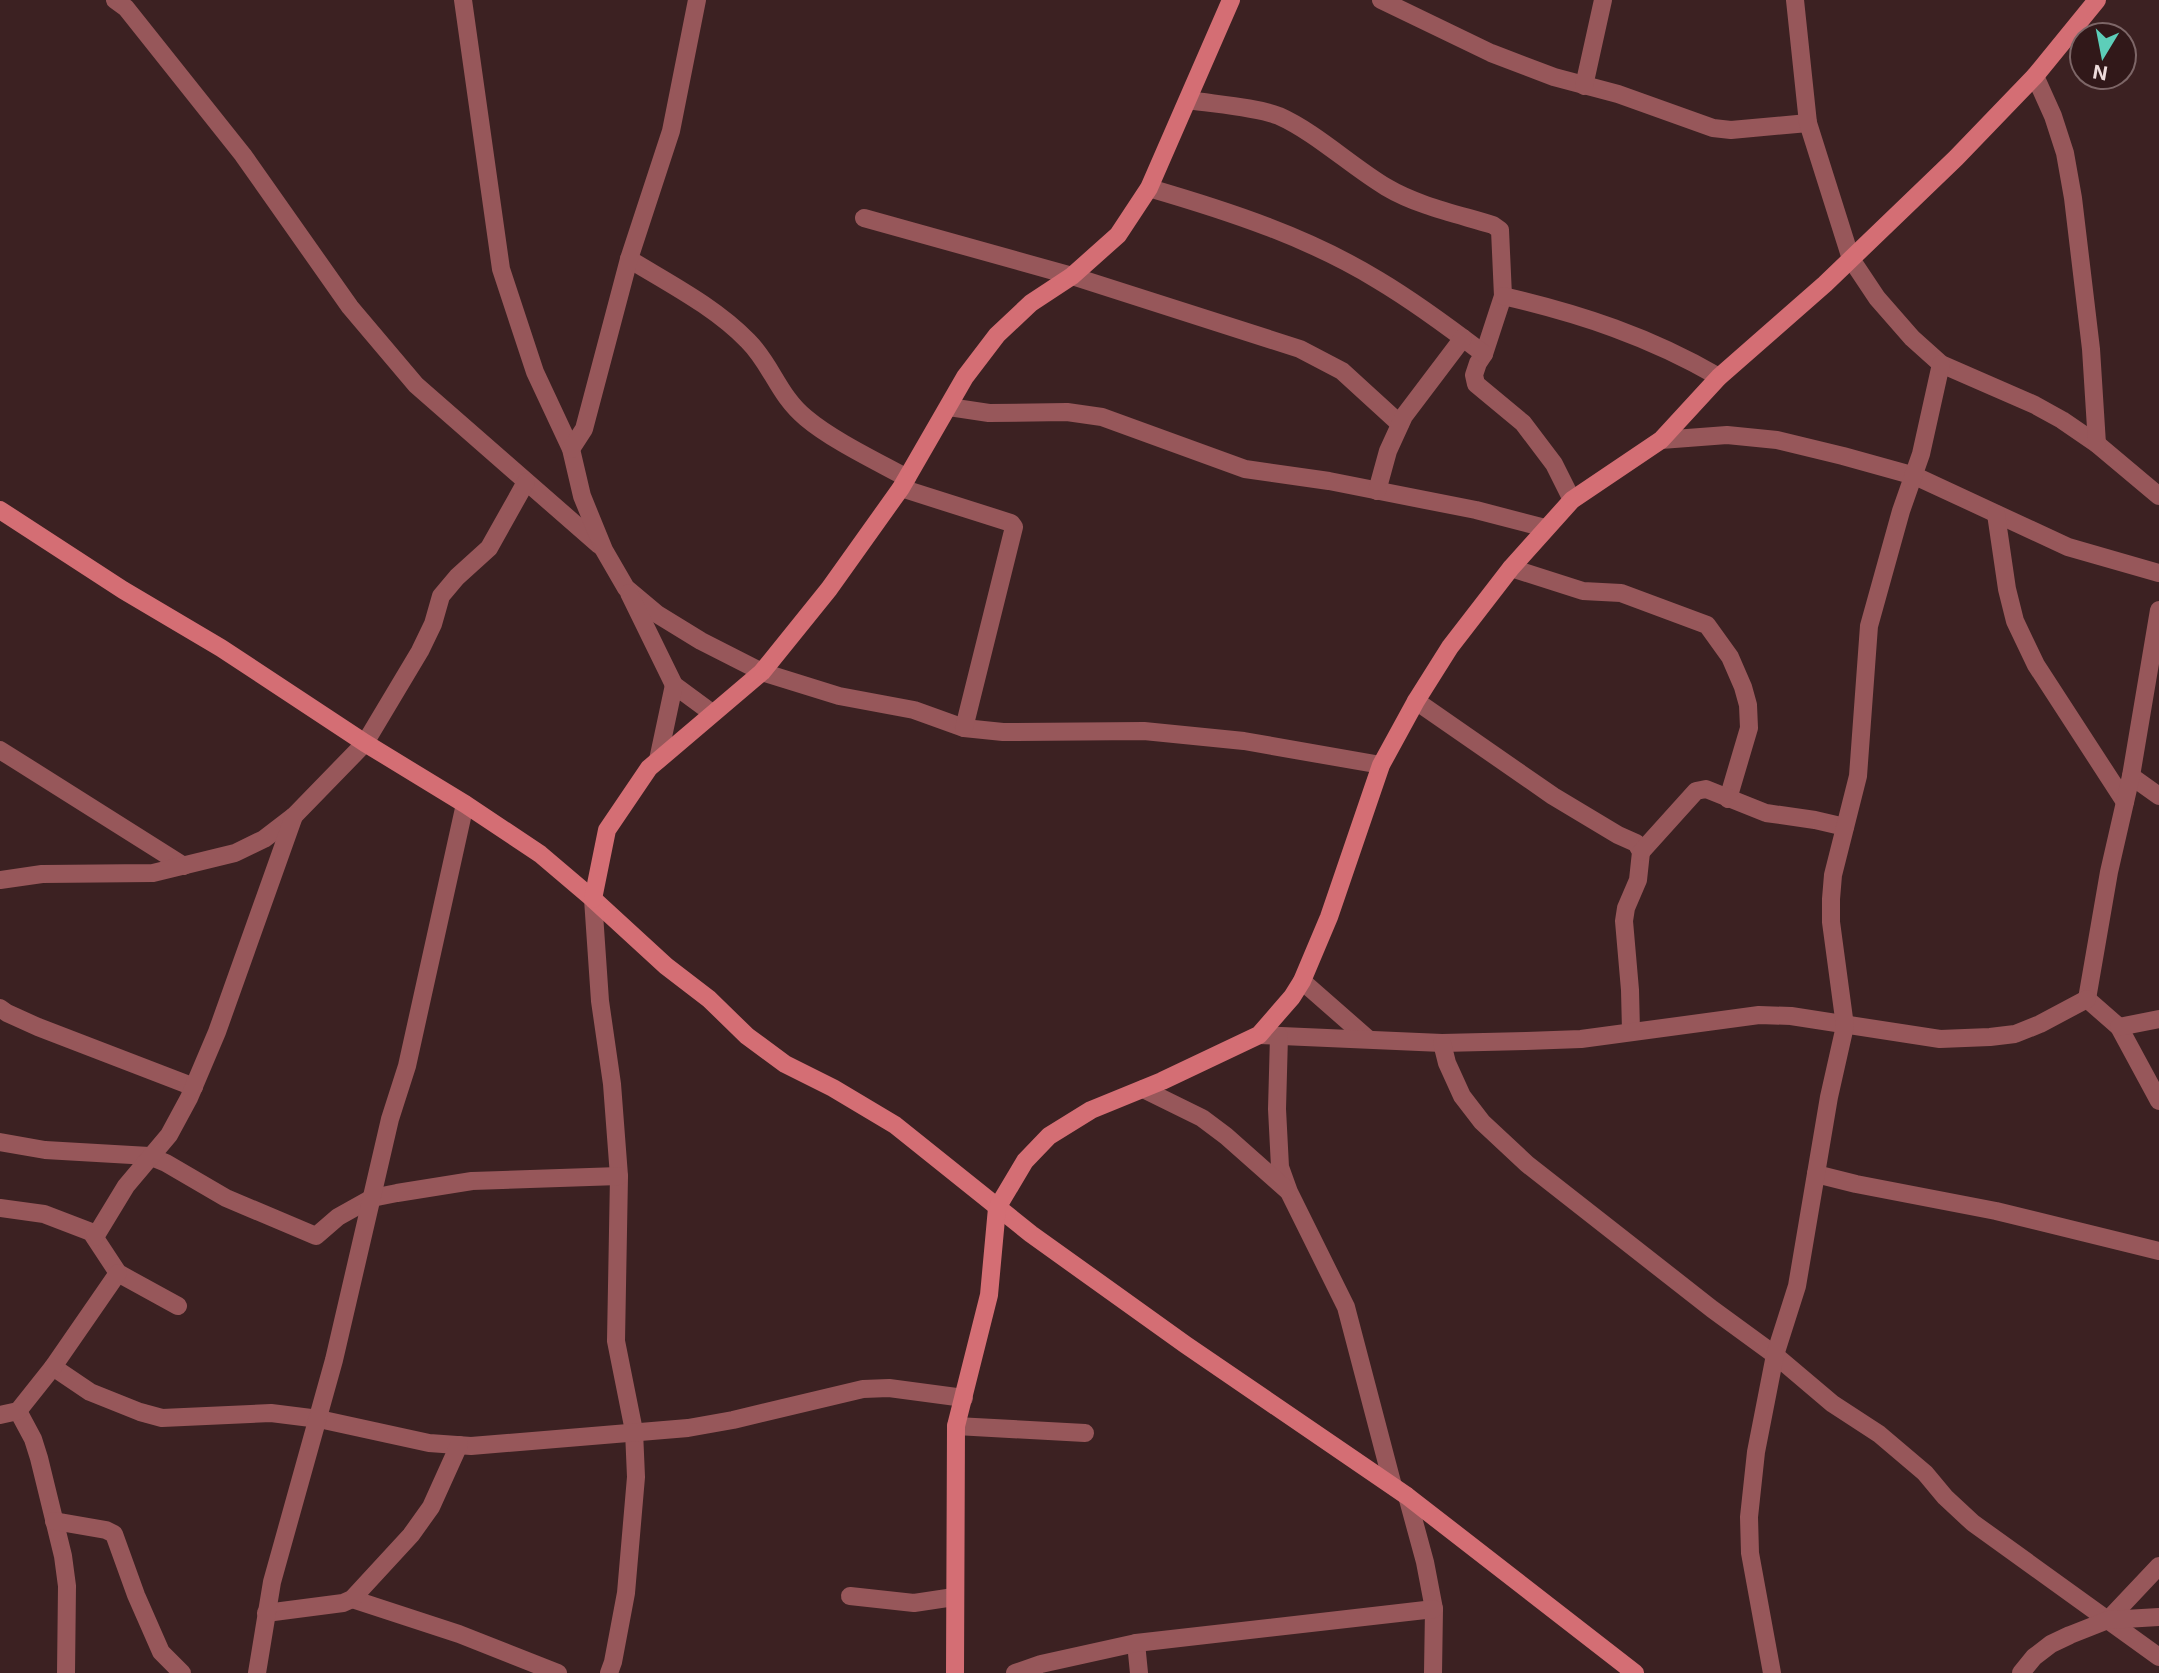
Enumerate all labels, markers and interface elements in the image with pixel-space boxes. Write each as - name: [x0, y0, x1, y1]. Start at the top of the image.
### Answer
- north arrow: [2068, 21, 2138, 91]
- text: N: [2091, 60, 2109, 85]

